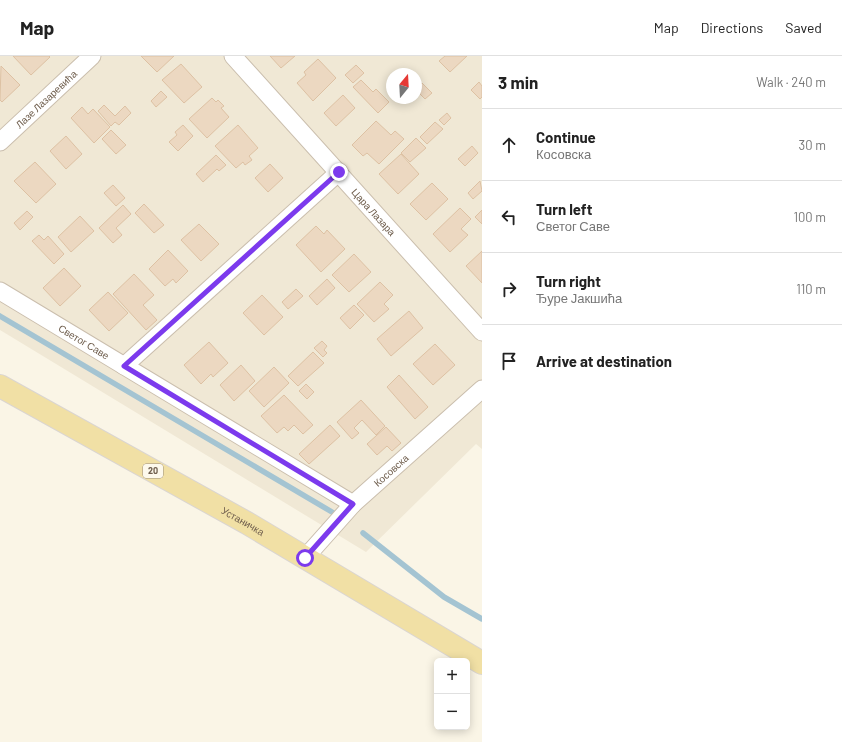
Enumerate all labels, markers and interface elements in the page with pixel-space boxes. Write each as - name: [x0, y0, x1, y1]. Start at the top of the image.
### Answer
- text: Map: [20, 16, 54, 39]
- text: Map: [654, 19, 679, 36]
- text: Directions: [701, 19, 763, 36]
- text: Saved: [785, 19, 822, 36]
- street label: Лазе Лазаревића: [13, 67, 79, 130]
- north arrow: [386, 68, 422, 104]
- text: 3 min: [498, 72, 538, 92]
- text: Walk · 240 m: [756, 74, 826, 90]
- text: Continue: [536, 128, 596, 146]
- icon: ahead: [498, 134, 520, 156]
- text: 30 m: [799, 137, 826, 153]
- text: Косовска: [536, 146, 591, 162]
- route end: [330, 163, 348, 181]
- street label: Цара Лазара: [349, 186, 398, 238]
- text: Turn left: [536, 200, 592, 218]
- icon: left: [498, 206, 520, 228]
- text: 100 m: [793, 209, 826, 225]
- text: Светог Саве: [536, 218, 610, 234]
- text: Turn right: [536, 272, 601, 290]
- icon: right: [498, 278, 520, 300]
- text: 110 m: [796, 281, 826, 297]
- text: Ђуре Јакшића: [536, 290, 622, 306]
- street label: Светог Саве: [56, 322, 112, 362]
- icon: arrive: [498, 350, 520, 372]
- text: Arrive at destination: [536, 352, 672, 370]
- street label: Косовска: [371, 451, 411, 489]
- road number: 20: [143, 464, 163, 478]
- street label: Устаничка: [220, 504, 267, 538]
- route start: [296, 549, 314, 567]
- map controls: [434, 658, 470, 730]
- button: +: [434, 658, 470, 694]
- button: −: [434, 694, 470, 730]

